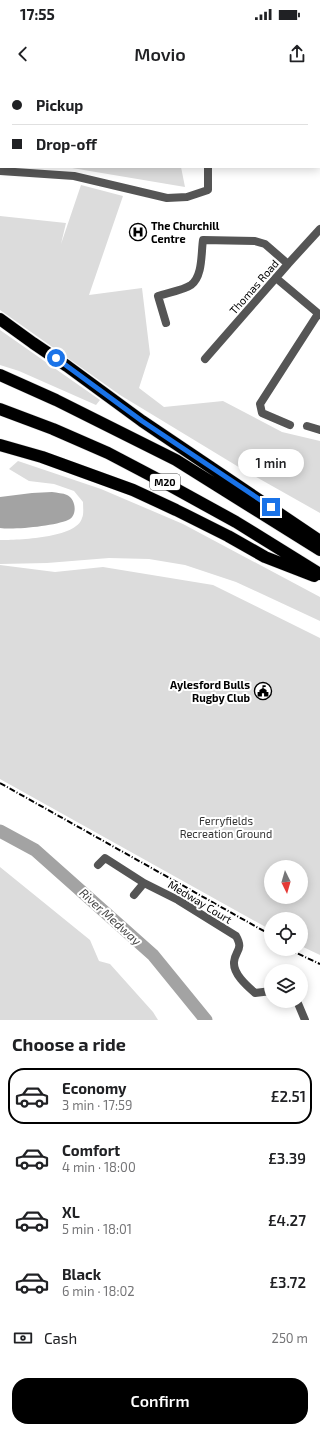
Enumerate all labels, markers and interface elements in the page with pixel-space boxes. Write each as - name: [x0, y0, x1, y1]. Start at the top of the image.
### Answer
- text: 17:55: [20, 5, 55, 23]
- icon: back: [12, 43, 34, 65]
- text: Movio: [134, 43, 186, 65]
- icon: share: [286, 43, 308, 65]
- text: Pickup: [36, 96, 83, 114]
- text: Drop-off: [36, 135, 97, 153]
- place label: The Churchill Centre: [151, 219, 220, 245]
- hospital icon: The Churchill Centre: [128, 222, 148, 242]
- street label: Thomas Road: [226, 257, 281, 317]
- route start: [47, 349, 65, 367]
- callout: 1 min: [238, 449, 304, 477]
- text: 1 min: [256, 455, 286, 471]
- road number: M20: [150, 474, 180, 490]
- route end: [262, 498, 280, 516]
- place label: Aylesford Bulls Rugby Club: [170, 678, 250, 705]
- public building icon: Aylesford Bulls Rugby Club: [253, 681, 273, 701]
- park label: Ferryfields Recreation Ground: [180, 814, 272, 840]
- north arrow: [264, 860, 308, 904]
- map controls: [264, 860, 308, 1008]
- street label: Medway Court: [166, 877, 235, 926]
- water label: River Medway: [76, 885, 145, 949]
- button: locate: [264, 912, 308, 956]
- button: layers: [264, 964, 308, 1008]
- text: Choose a ride: [12, 1033, 126, 1055]
- icon: car: [14, 1078, 50, 1114]
- text: Economy: [62, 1079, 127, 1097]
- text: £2.51: [271, 1087, 306, 1105]
- text: 3 min · 17:59: [62, 1097, 132, 1113]
- icon: car: [14, 1140, 50, 1176]
- text: Comfort: [62, 1141, 120, 1159]
- text: £3.39: [268, 1149, 306, 1167]
- text: 4 min · 18:00: [62, 1159, 136, 1175]
- icon: car: [14, 1202, 50, 1238]
- text: XL: [62, 1203, 80, 1221]
- text: £4.27: [268, 1211, 306, 1229]
- text: 5 min · 18:01: [62, 1221, 132, 1237]
- icon: car: [14, 1264, 50, 1300]
- text: Black: [62, 1265, 101, 1283]
- text: £3.72: [269, 1273, 306, 1291]
- text: 6 min · 18:02: [62, 1283, 135, 1299]
- icon: cash: [12, 1327, 34, 1349]
- text: Cash: [44, 1329, 77, 1347]
- text: 250 m: [272, 1330, 308, 1346]
- button: Confirm: [12, 1378, 308, 1424]

